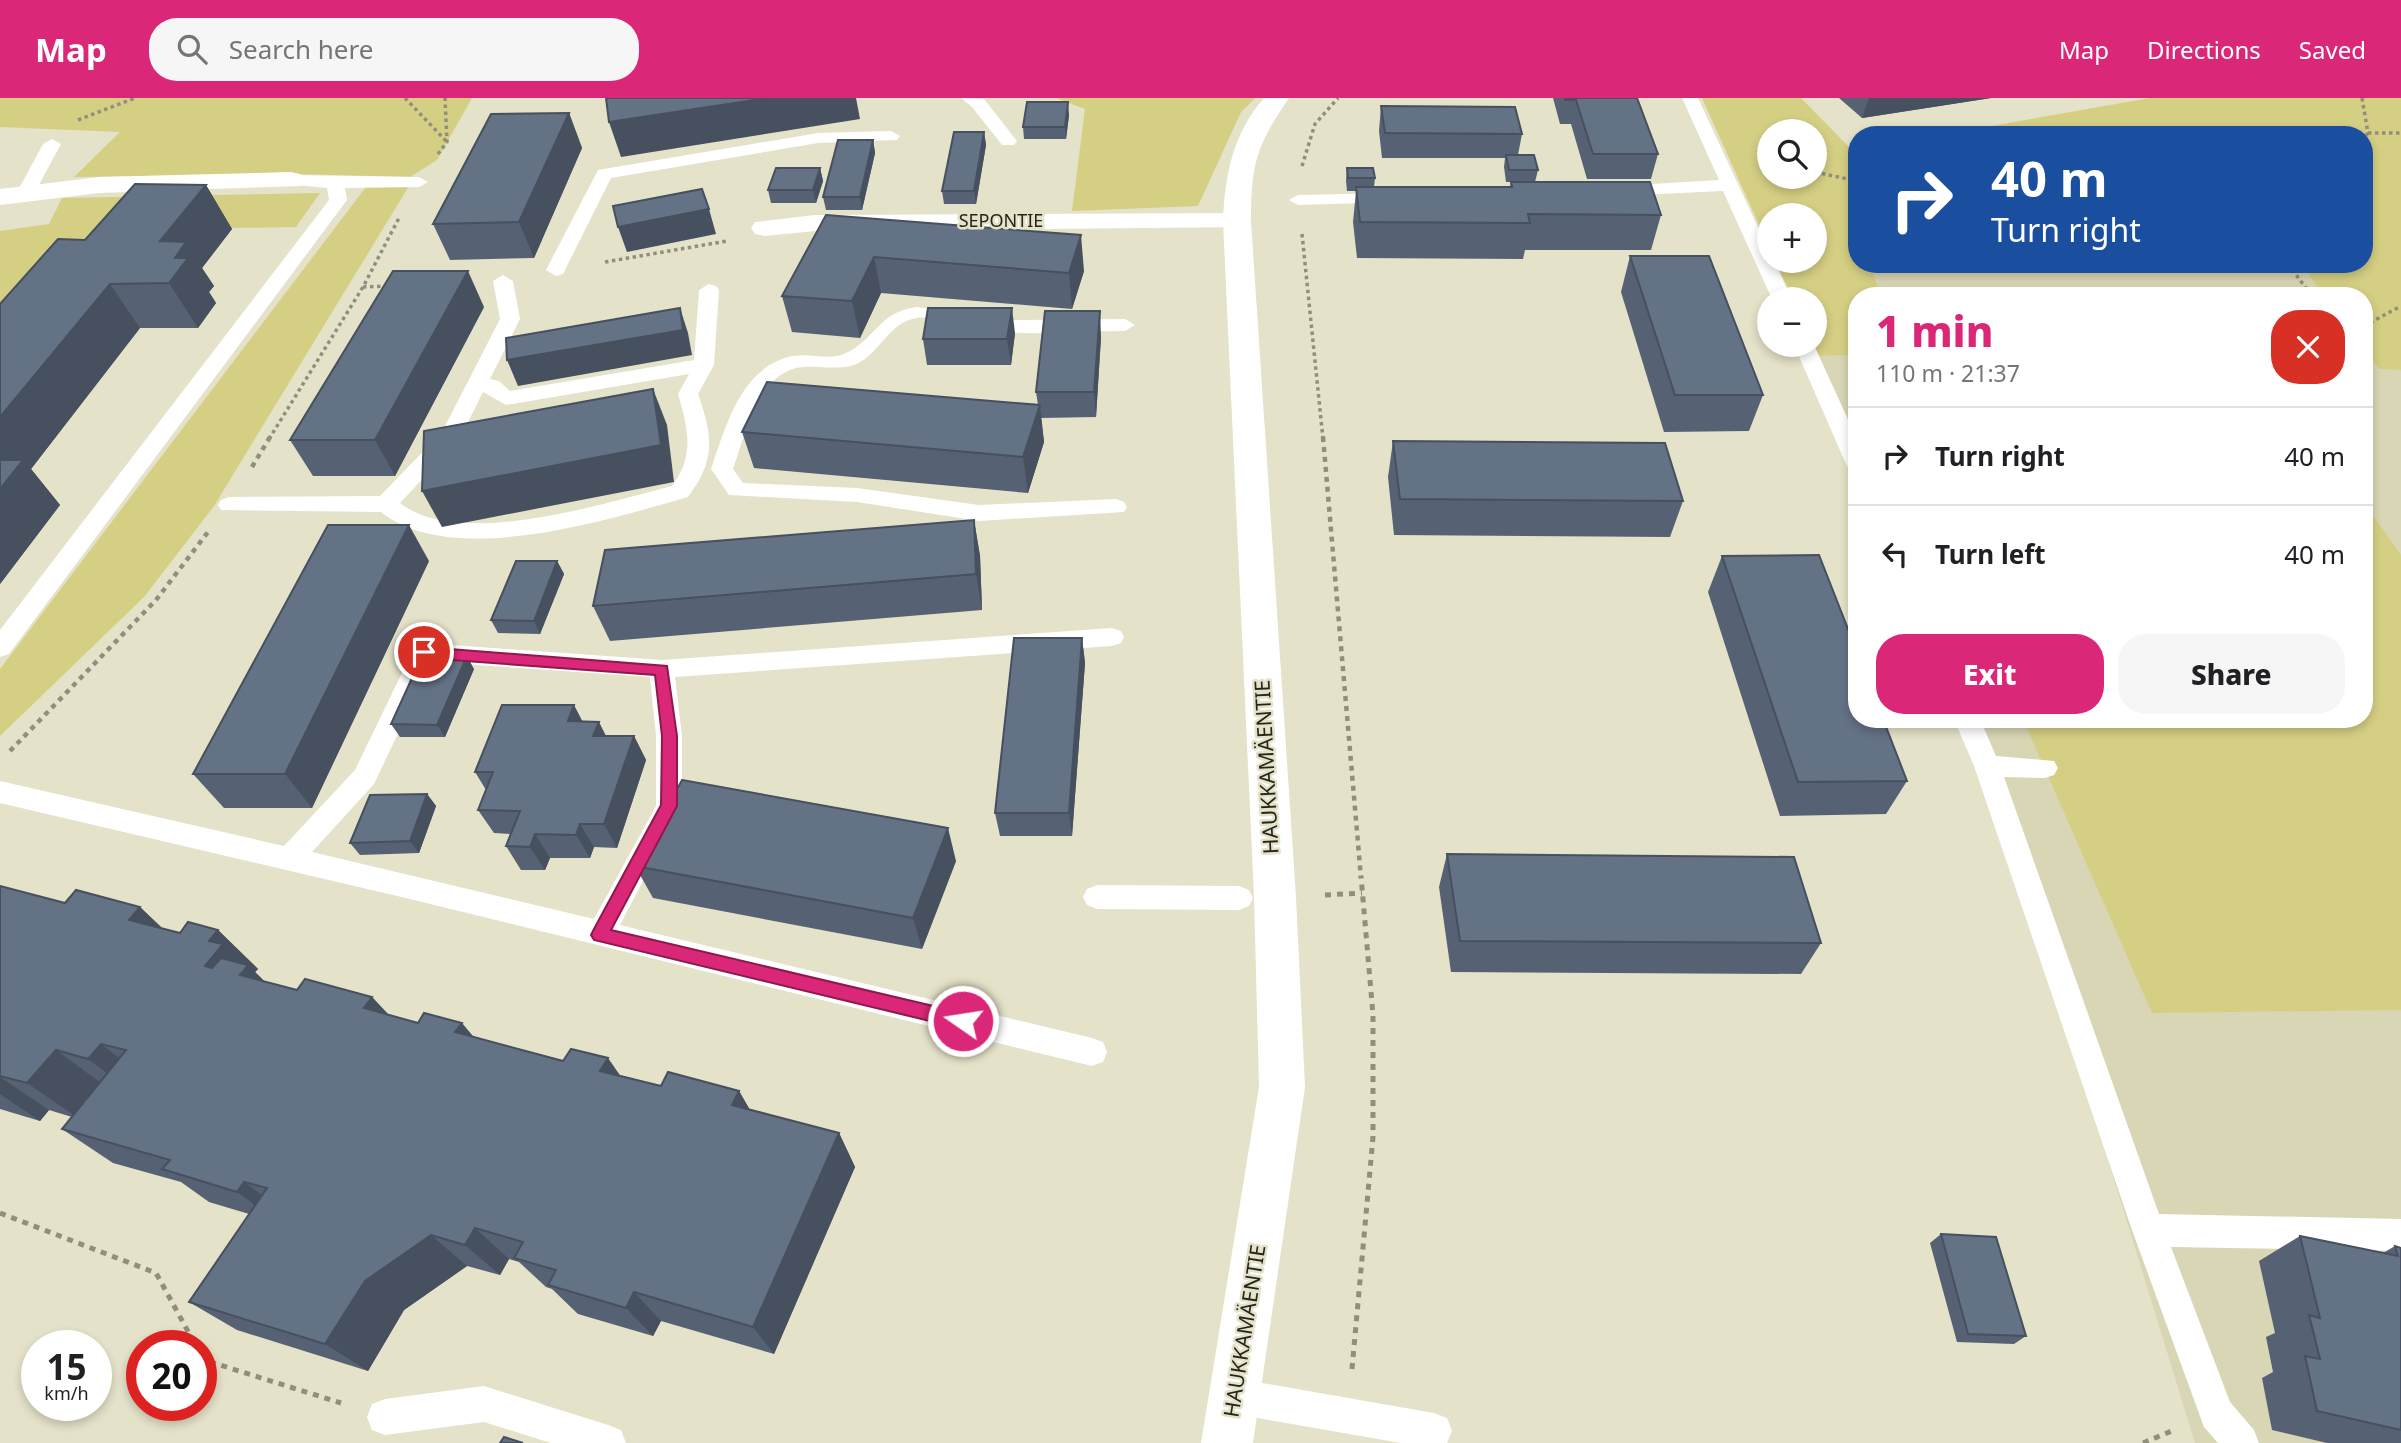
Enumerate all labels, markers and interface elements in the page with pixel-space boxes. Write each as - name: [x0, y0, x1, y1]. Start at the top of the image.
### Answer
- search box: [149, 18, 639, 81]
- text: Map: [35, 27, 107, 72]
- icon: search: [173, 30, 211, 68]
- text: Search here: [229, 31, 373, 67]
- text: Map: [2059, 33, 2109, 66]
- text: Directions: [2147, 33, 2261, 66]
- text: Saved: [2299, 33, 2366, 66]
- map controls: [1757, 119, 1827, 357]
- button: search: [1757, 119, 1827, 189]
- text: 40 m: [1991, 145, 2108, 211]
- icon: right: [1876, 154, 1967, 245]
- button: +: [1757, 203, 1827, 273]
- street label: SEPONTIE: [959, 208, 1043, 232]
- text: Turn right: [1991, 208, 2141, 251]
- button: −: [1757, 287, 1827, 357]
- text: 1 min: [1876, 302, 1993, 359]
- button: close: [2271, 310, 2345, 384]
- text: 110 m · 21:37: [1876, 357, 2020, 389]
- icon: right: [1876, 437, 1914, 475]
- text: Turn right: [1935, 438, 2065, 474]
- text: 40 m: [2284, 438, 2345, 474]
- icon: left: [1876, 535, 1914, 573]
- text: Turn left: [1935, 536, 2046, 572]
- text: 40 m: [2284, 536, 2345, 572]
- pin: [394, 622, 454, 682]
- icon: arrive: [405, 633, 443, 671]
- button: Exit: [1876, 634, 2104, 714]
- button: Share: [2118, 634, 2345, 714]
- street label: HAUKKAMÄENTIE: [1247, 679, 1285, 855]
- position arrow: [926, 984, 1000, 1058]
- street label: HAUKKAMÄENTIE: [1217, 1243, 1271, 1419]
- speed limit sign: 20: [126, 1330, 217, 1421]
- text: 15: [46, 1343, 87, 1390]
- text: km/h: [44, 1381, 89, 1405]

